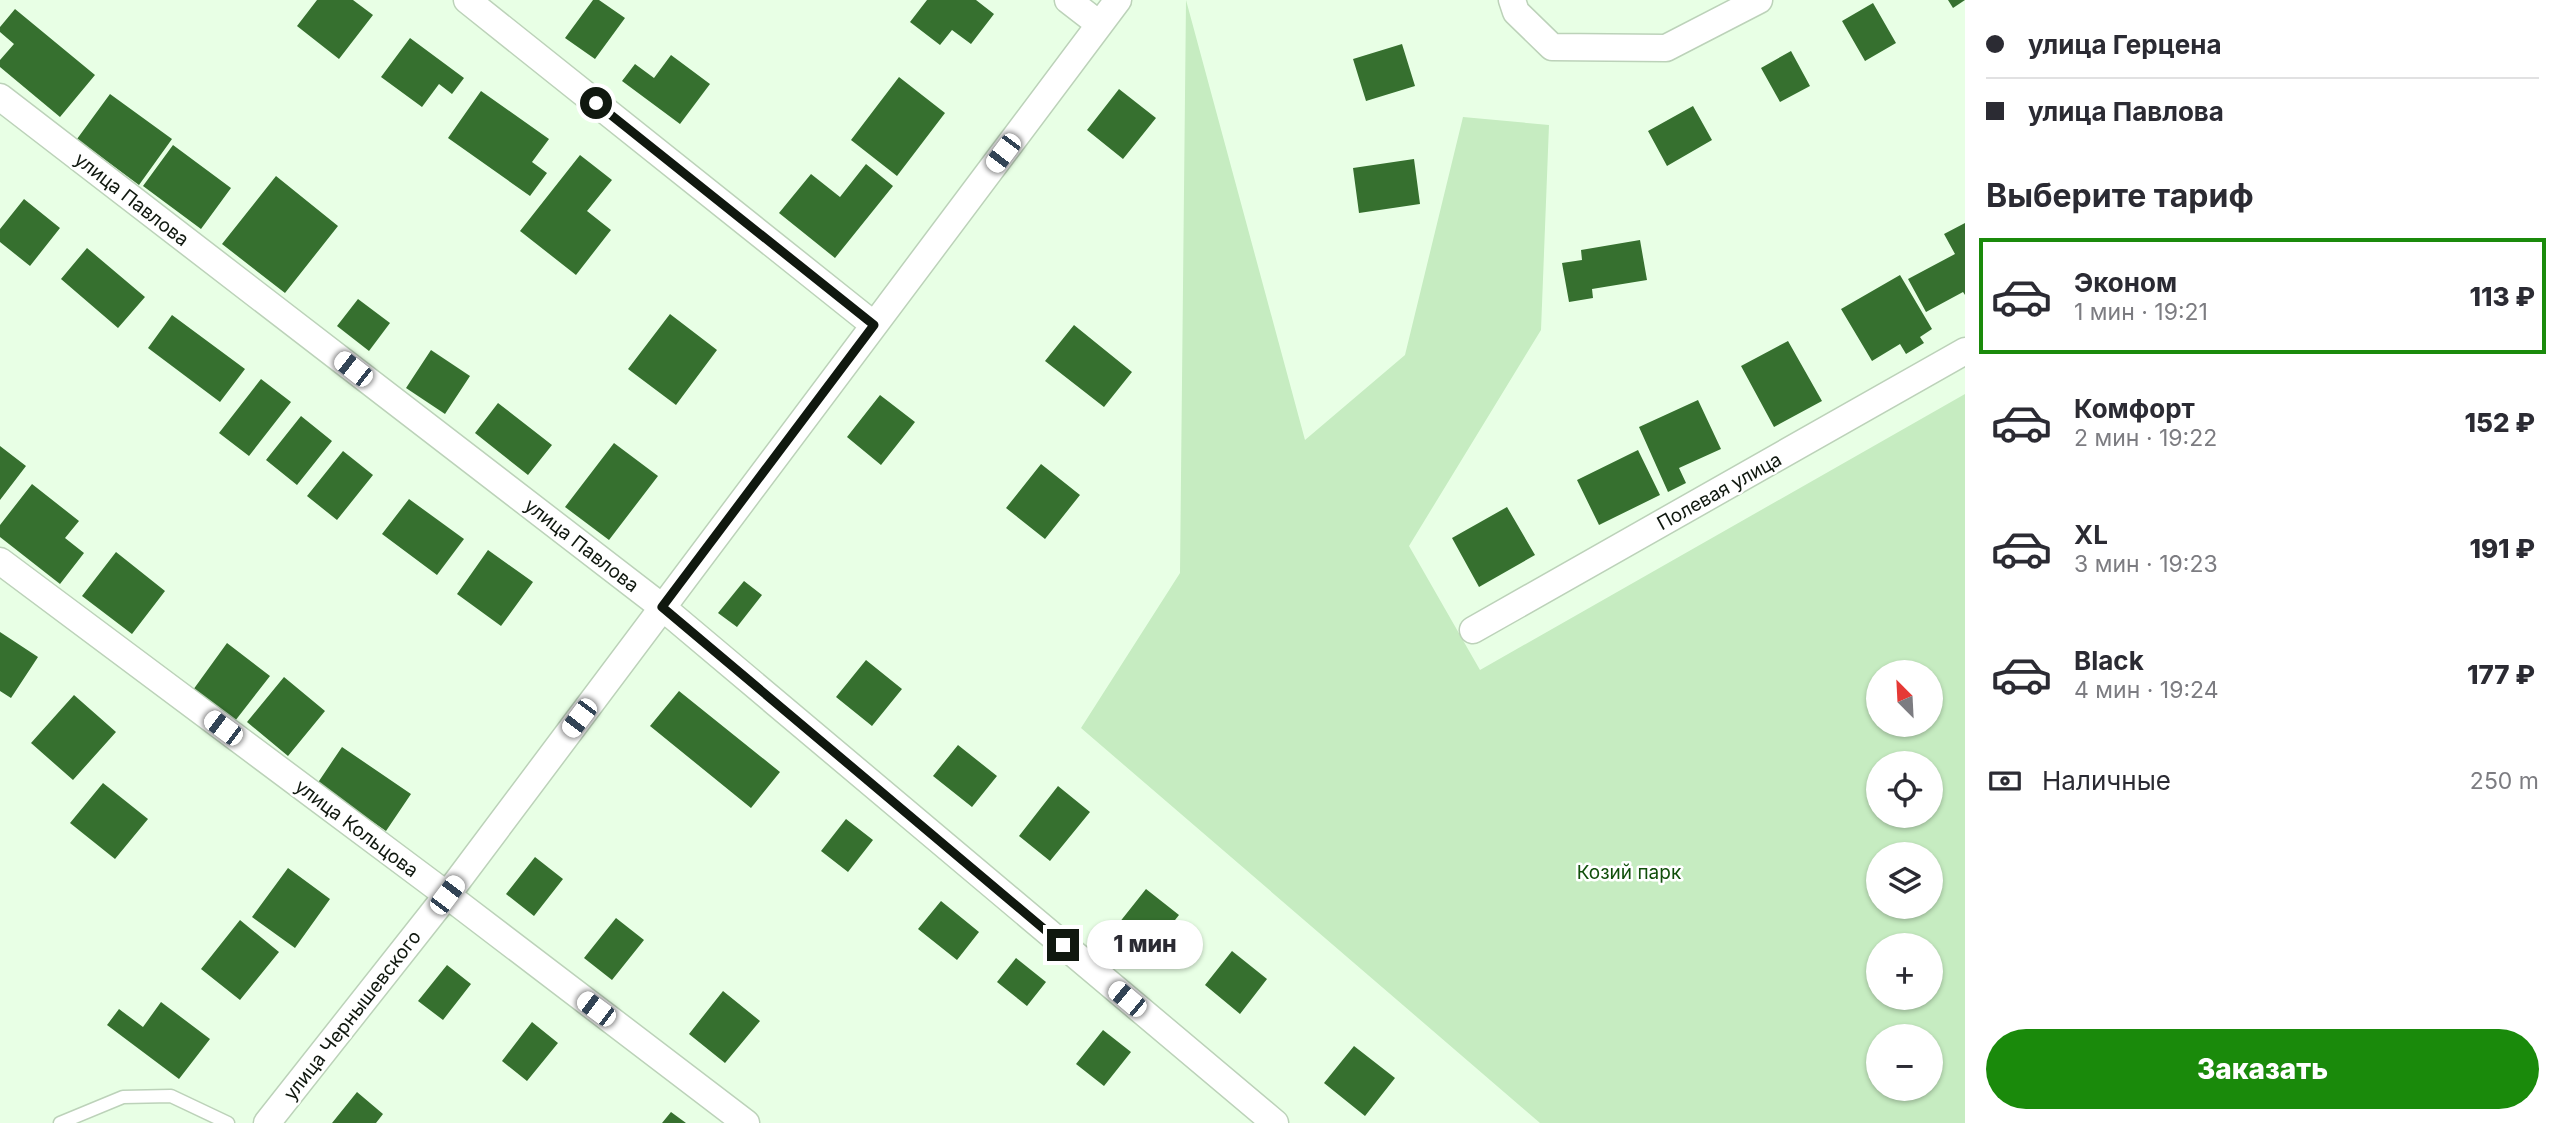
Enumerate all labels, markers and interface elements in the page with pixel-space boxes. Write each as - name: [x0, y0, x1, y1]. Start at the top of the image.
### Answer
- text: улица Герцена: [2028, 29, 2222, 60]
- route start: [580, 87, 612, 119]
- text: улица Павлова: [2028, 96, 2224, 127]
- car: [982, 130, 1025, 176]
- street label: улица Павлова: [70, 148, 193, 251]
- text: Выберите тариф: [1986, 176, 2254, 215]
- icon: car: [1990, 265, 2053, 328]
- text: Эконом: [2074, 267, 2177, 298]
- text: 113 ₽: [2470, 281, 2535, 312]
- text: 1 мин · 19:21: [2074, 298, 2208, 326]
- car: [330, 348, 377, 390]
- icon: car: [1990, 391, 2053, 454]
- text: Комфорт: [2074, 393, 2195, 424]
- text: 152 ₽: [2465, 407, 2535, 438]
- text: 2 мин · 19:22: [2074, 424, 2217, 452]
- street label: Полевая улица: [1653, 448, 1786, 535]
- street label: улица Павлова: [520, 494, 643, 597]
- icon: car: [1990, 517, 2053, 580]
- text: XL: [2074, 519, 2108, 550]
- text: 191 ₽: [2469, 533, 2535, 564]
- text: 3 мин · 19:23: [2074, 550, 2218, 578]
- icon: car: [1990, 643, 2053, 706]
- text: Black: [2074, 645, 2144, 676]
- text: 177 ₽: [2467, 659, 2535, 690]
- north arrow: [1866, 660, 1942, 737]
- map controls: [1866, 660, 1943, 1101]
- text: 4 мин · 19:24: [2074, 676, 2219, 704]
- car: [558, 695, 601, 741]
- car: [200, 707, 247, 749]
- button: locate: [1866, 751, 1943, 828]
- icon: cash: [1986, 762, 2024, 800]
- text: Наличные: [2042, 765, 2171, 796]
- text: 250 m: [2470, 767, 2539, 795]
- street label: улица Кольцова: [291, 775, 423, 882]
- button: layers: [1866, 842, 1943, 919]
- park label: Козий парк: [1577, 861, 1682, 884]
- car: [426, 872, 469, 918]
- callout: 1 мин: [1088, 920, 1203, 970]
- street label: улица Чернышевского: [279, 926, 426, 1105]
- route end: [1047, 929, 1079, 961]
- text: 1 мин: [1113, 930, 1177, 958]
- button: +: [1866, 933, 1943, 1010]
- car: [1105, 977, 1150, 1021]
- car: [573, 988, 620, 1030]
- button: −: [1866, 1024, 1943, 1101]
- button: Заказать: [1986, 1029, 2539, 1109]

